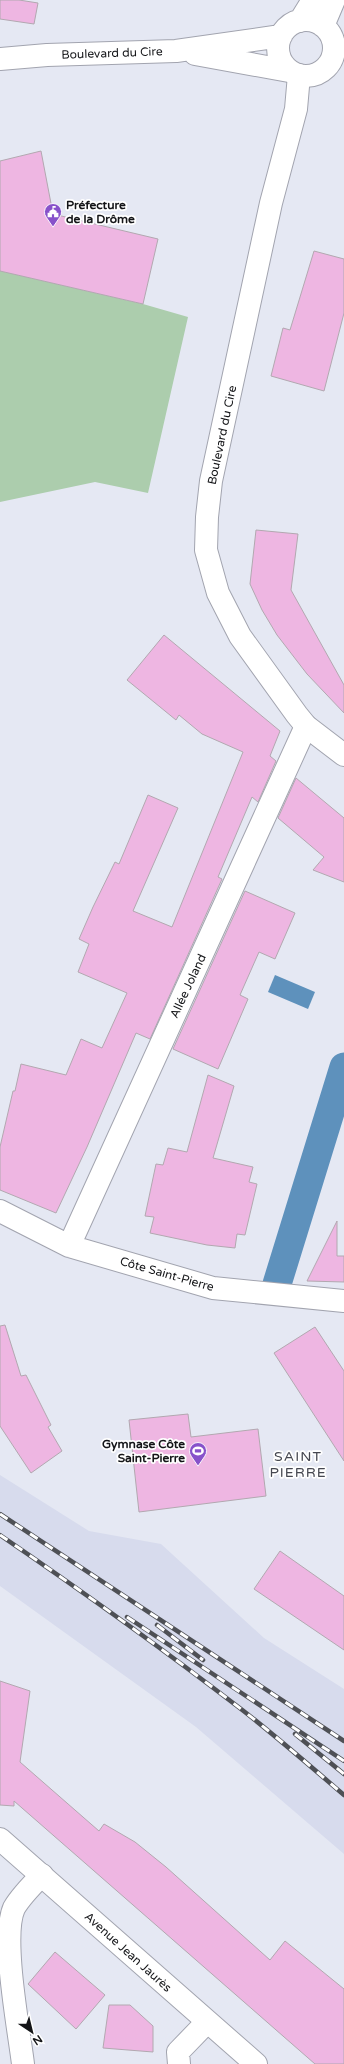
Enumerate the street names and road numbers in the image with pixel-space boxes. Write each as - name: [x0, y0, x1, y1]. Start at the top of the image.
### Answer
- street label: Boulevard du Cire: [61, 44, 163, 62]
- street label: Boulevard du Cire: [205, 384, 239, 486]
- street label: Allée Joland: [167, 952, 209, 1020]
- street label: Côte Saint-Pierre: [118, 1254, 216, 1294]
- street label: Avenue Jean Jaurès: [82, 1909, 175, 1995]

